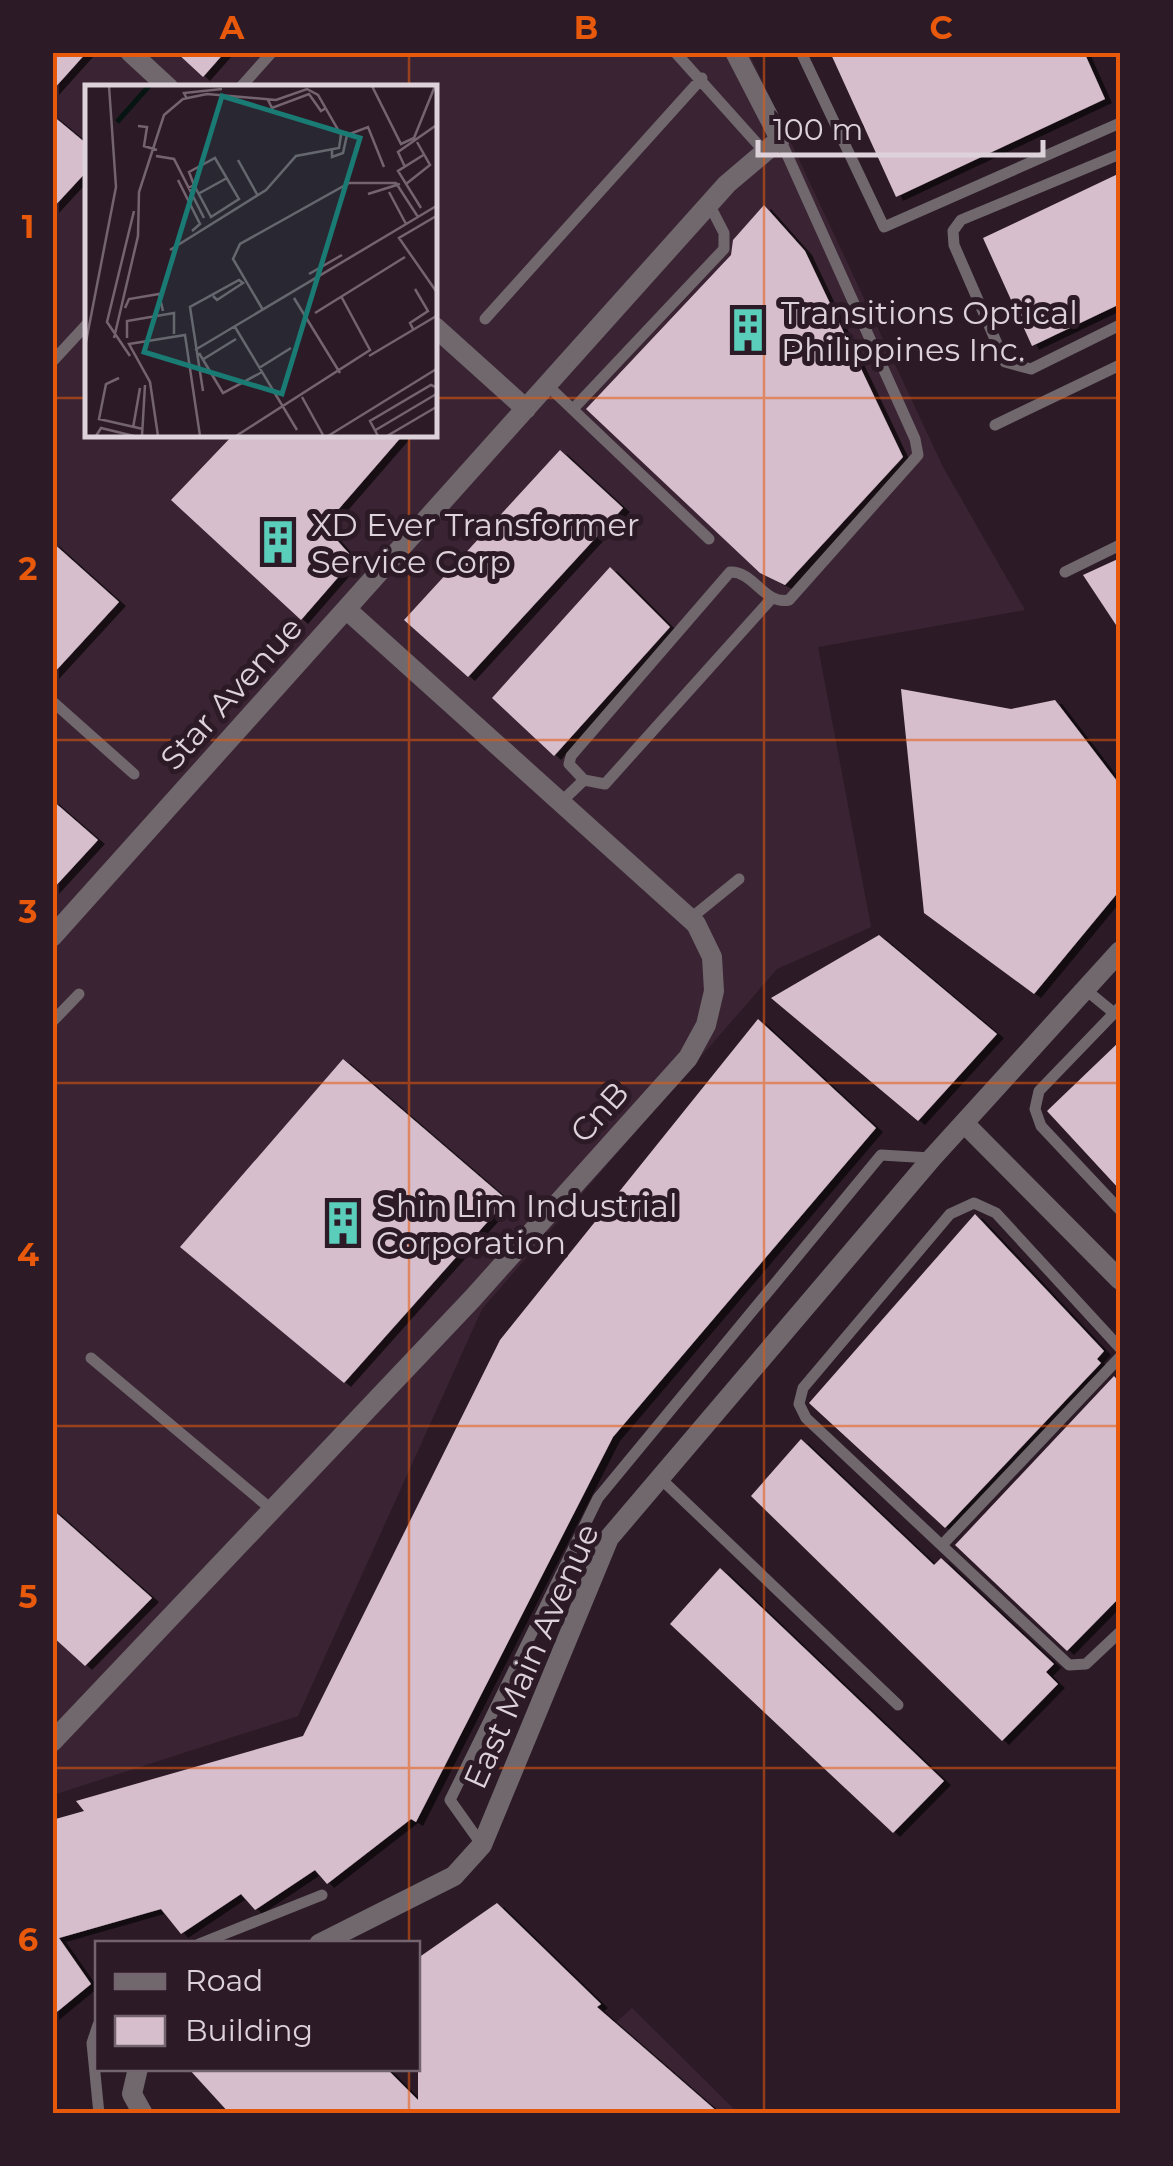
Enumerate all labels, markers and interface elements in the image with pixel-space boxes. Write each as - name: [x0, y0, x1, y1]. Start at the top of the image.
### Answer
- text: A: [219, 8, 245, 47]
- text: B: [574, 8, 598, 47]
- text: C: [929, 8, 953, 47]
- inset map: [85, 85, 438, 438]
- scale bar: [758, 95, 1043, 157]
- text: 100 m: [773, 111, 863, 148]
- text: 1: [22, 207, 34, 246]
- place label: Transitions Optical Philippines Inc.: [781, 293, 1078, 369]
- building icon: Transitions Optical Philippines Inc.: [724, 306, 772, 354]
- place label: XD Ever Transformer Service Corp: [311, 505, 640, 581]
- building icon: XD Ever Transformer Service Corp: [254, 518, 302, 566]
- text: 2: [19, 549, 37, 588]
- street label: Star Avenue: [152, 608, 310, 778]
- text: 3: [18, 892, 37, 931]
- street label: CnB: [562, 1074, 636, 1150]
- place label: Shin Lim Industrial Corporation: [376, 1186, 678, 1262]
- building icon: Shin Lim Industrial Corporation: [319, 1199, 367, 1247]
- text: 4: [17, 1235, 39, 1274]
- street label: East Main Avenue: [455, 1517, 607, 1795]
- text: 5: [18, 1577, 38, 1616]
- text: 6: [18, 1920, 38, 1959]
- legend: [95, 1941, 420, 2071]
- text: Road: [185, 1962, 263, 1999]
- text: Building: [185, 2012, 313, 2049]

